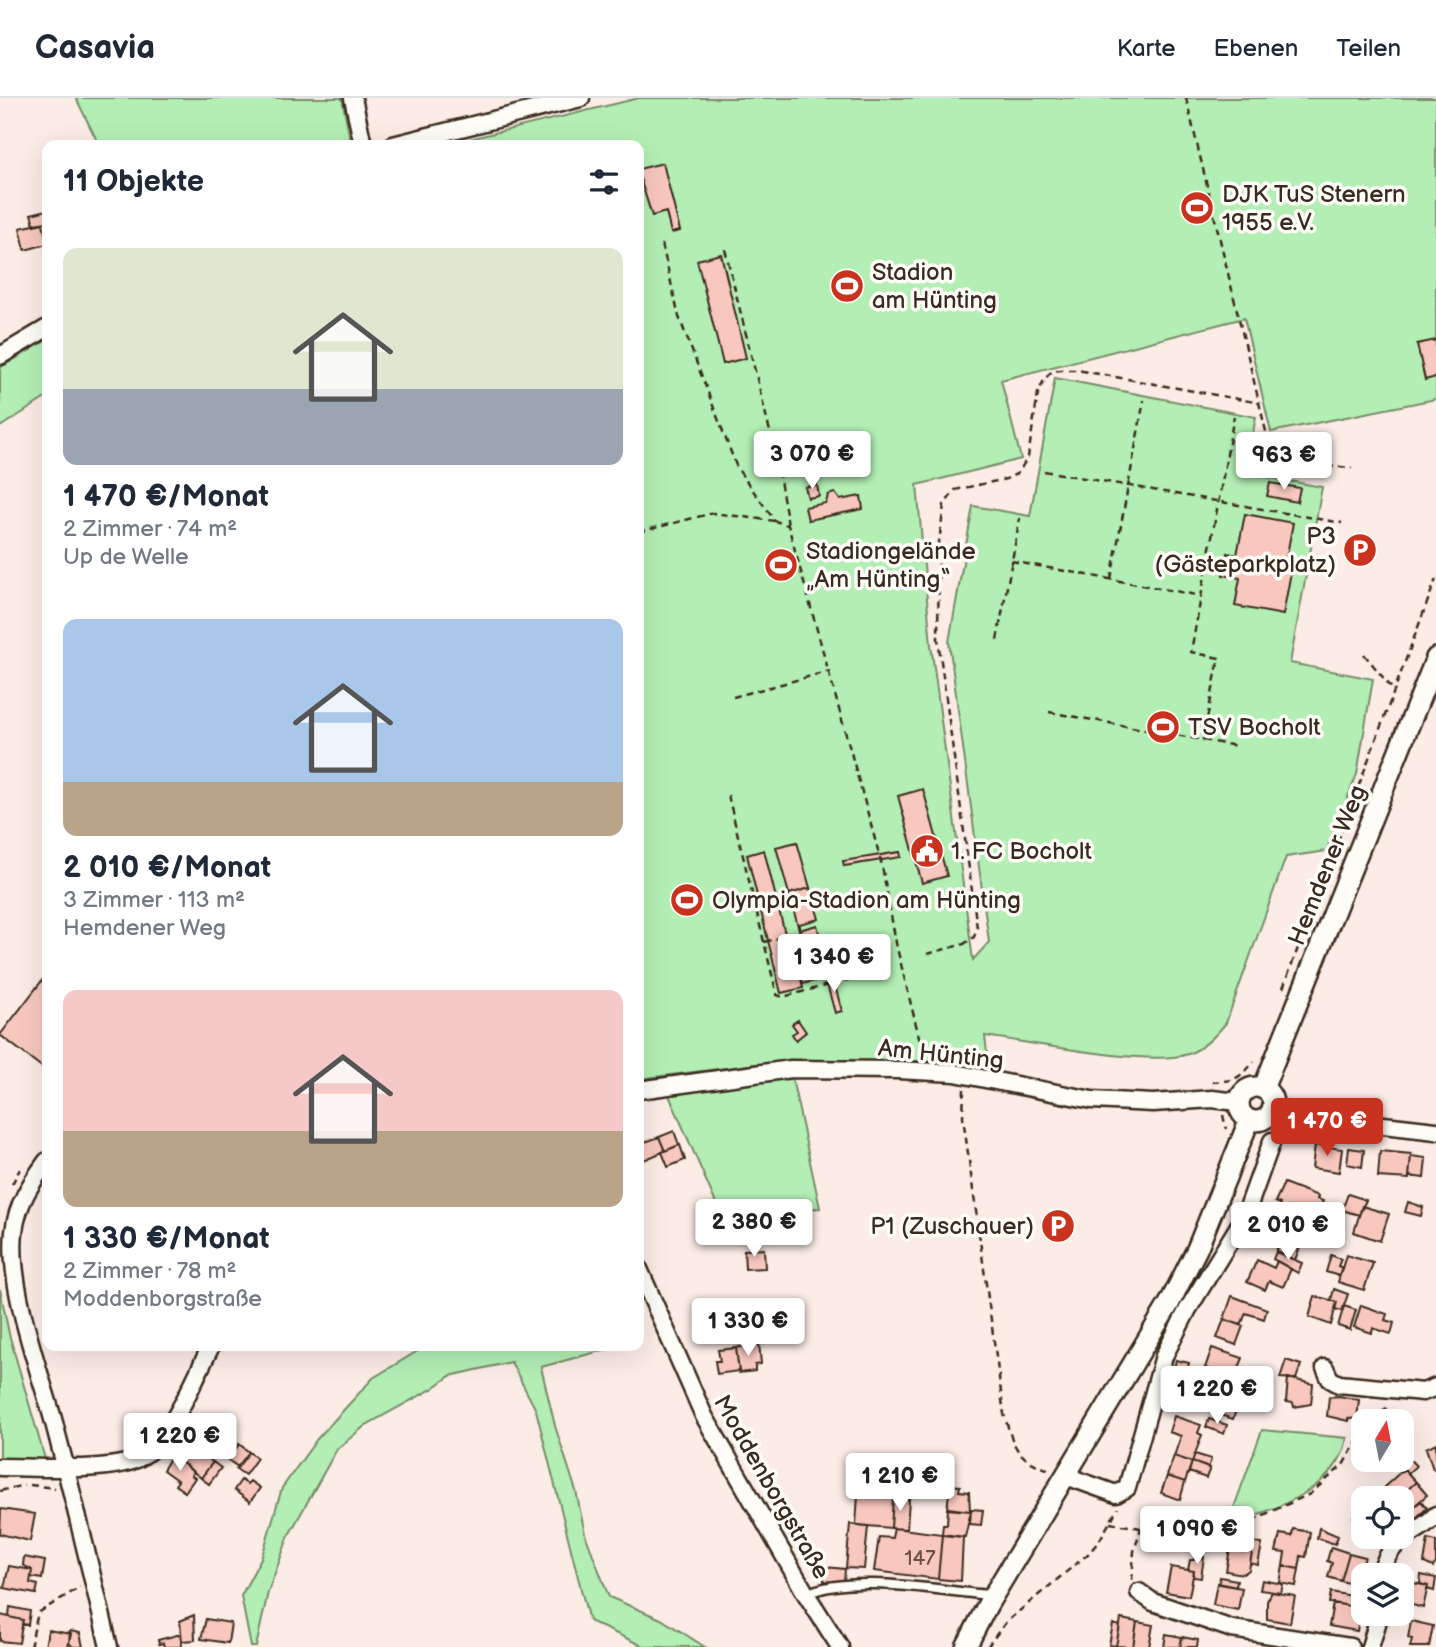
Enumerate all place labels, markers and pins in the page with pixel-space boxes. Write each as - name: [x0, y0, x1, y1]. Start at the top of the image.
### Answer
- place label: DJK TuS Stenern 1955 e.V.: [1222, 180, 1406, 237]
- sports icon: DJK TuS Stenern 1955 e.V.: [1178, 189, 1216, 227]
- place label: Stadion am Hünting: [872, 258, 997, 315]
- sports icon: Stadion am Hünting: [828, 267, 866, 305]
- pin: 3 070 €: [747, 432, 877, 491]
- pin: 963 €: [1235, 432, 1333, 492]
- place label: P3 (Gästeparkplatz): [1155, 522, 1336, 579]
- parking icon: P3 (Gästeparkplatz): [1341, 531, 1379, 569]
- place label: Stadiongelände „Am Hünting“: [806, 537, 976, 594]
- sports icon: Stadiongelände „Am Hünting“: [762, 546, 800, 584]
- sports icon: TSV Bocholt: [1144, 708, 1182, 746]
- place label: TSV Bocholt: [1188, 713, 1321, 742]
- public building icon: 1. FC Bocholt: [908, 832, 946, 870]
- place label: 1. FC Bocholt: [951, 837, 1092, 866]
- sports icon: Olympia-Stadion am Hünting: [668, 881, 706, 919]
- place label: Olympia-Stadion am Hünting: [712, 886, 1021, 915]
- pin: 1 340 €: [769, 934, 899, 994]
- pin: 1 470 €: [1262, 1098, 1392, 1158]
- pin: 2 380 €: [689, 1200, 819, 1259]
- pin: 2 010 €: [1223, 1202, 1353, 1262]
- parking icon: P1 (Zuschauer): [1039, 1207, 1077, 1245]
- place label: P1 (Zuschauer): [870, 1212, 1034, 1241]
- pin: 1 330 €: [683, 1298, 813, 1358]
- pin: 1 220 €: [1152, 1366, 1282, 1426]
- pin: 1 220 €: [115, 1414, 245, 1473]
- pin: 1 210 €: [835, 1454, 965, 1513]
- pin: 1 090 €: [1132, 1506, 1262, 1566]

